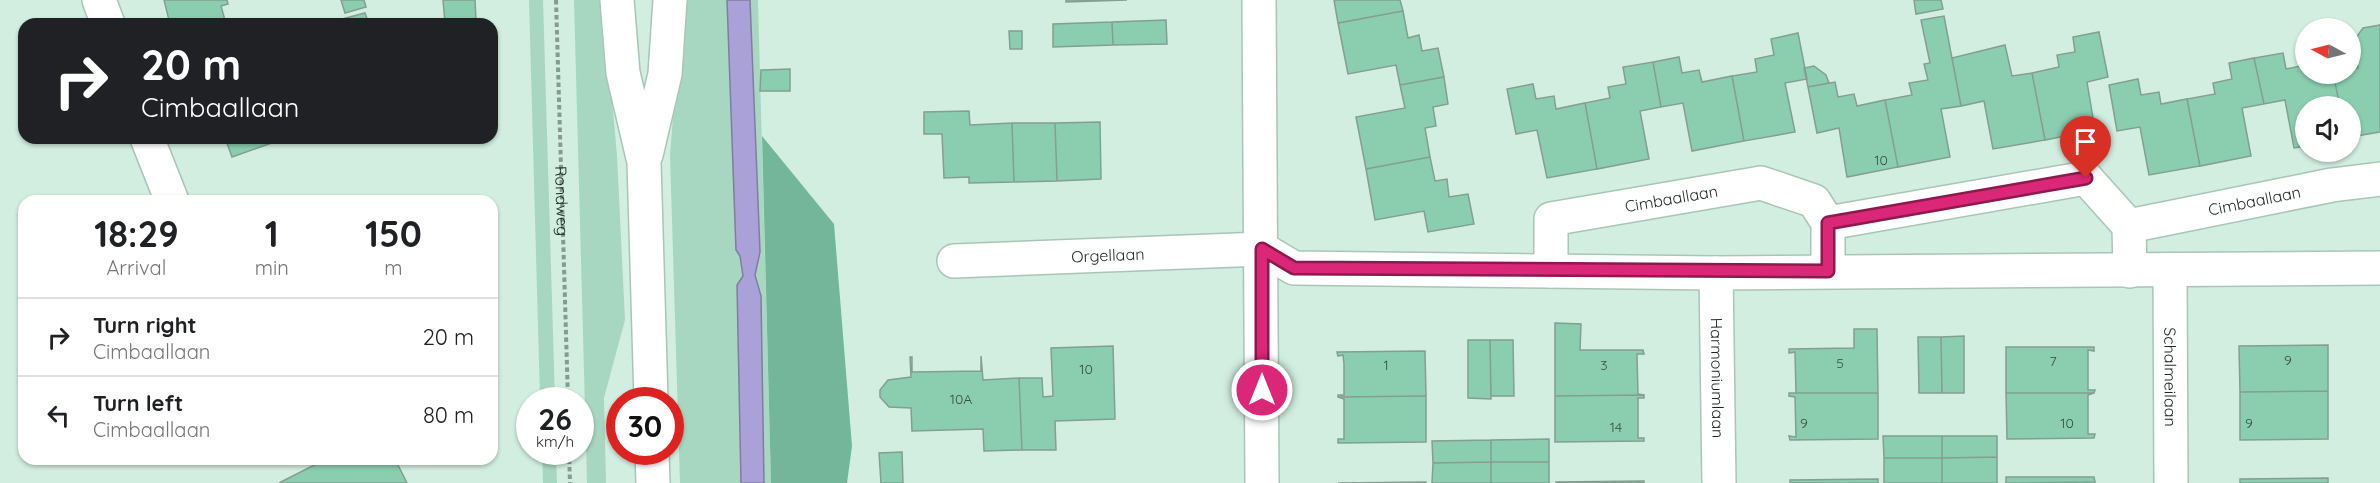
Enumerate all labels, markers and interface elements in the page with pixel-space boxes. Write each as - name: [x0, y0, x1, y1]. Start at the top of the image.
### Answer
- north arrow: [2295, 18, 2361, 84]
- map controls: [2295, 18, 2361, 162]
- text: 20 m: [141, 38, 241, 91]
- icon: right: [42, 42, 120, 120]
- text: Cimbaallaan: [141, 90, 299, 124]
- button: sound: [2295, 96, 2361, 162]
- pin: [2060, 116, 2111, 178]
- icon: arrive: [2069, 125, 2102, 158]
- house number: 10: [1874, 151, 1888, 169]
- street label: Rondweg: [551, 165, 573, 236]
- street label: Cimbaallaan: [1623, 181, 1719, 216]
- street label: Cimbaallaan: [2206, 182, 2302, 220]
- text: 18:29: [94, 211, 179, 256]
- text: 1: [265, 211, 279, 256]
- text: 150: [365, 211, 422, 256]
- street label: Orgellaan: [1071, 244, 1145, 266]
- text: Arrival: [106, 255, 166, 280]
- text: min: [255, 255, 289, 280]
- text: m: [384, 255, 403, 280]
- text: Turn right: [93, 311, 197, 339]
- street label: Harmoniumlaan: [1707, 318, 1728, 438]
- icon: right: [42, 321, 75, 354]
- text: 20 m: [423, 323, 474, 351]
- street label: Schalmeilaan: [2160, 327, 2181, 427]
- text: Cimbaallaan: [93, 339, 210, 364]
- house number: 9: [2284, 351, 2292, 369]
- house number: 7: [2049, 352, 2057, 370]
- house number: 5: [1836, 354, 1844, 372]
- house number: 1: [1383, 356, 1389, 374]
- house number: 3: [1600, 356, 1608, 374]
- position arrow: [1230, 358, 1294, 422]
- house number: 10: [1079, 360, 1093, 378]
- speed limit sign: 30: [606, 387, 684, 465]
- text: Turn left: [93, 389, 183, 417]
- house number: 10A: [950, 390, 972, 408]
- icon: left: [42, 399, 75, 432]
- text: 26: [538, 400, 572, 438]
- text: 80 m: [423, 401, 474, 429]
- house number: 9: [1800, 414, 1808, 432]
- house number: 10: [2060, 414, 2074, 432]
- house number: 9: [2245, 414, 2253, 432]
- text: Cimbaallaan: [93, 417, 210, 442]
- house number: 14: [1610, 418, 1622, 436]
- text: km/h: [536, 432, 574, 451]

